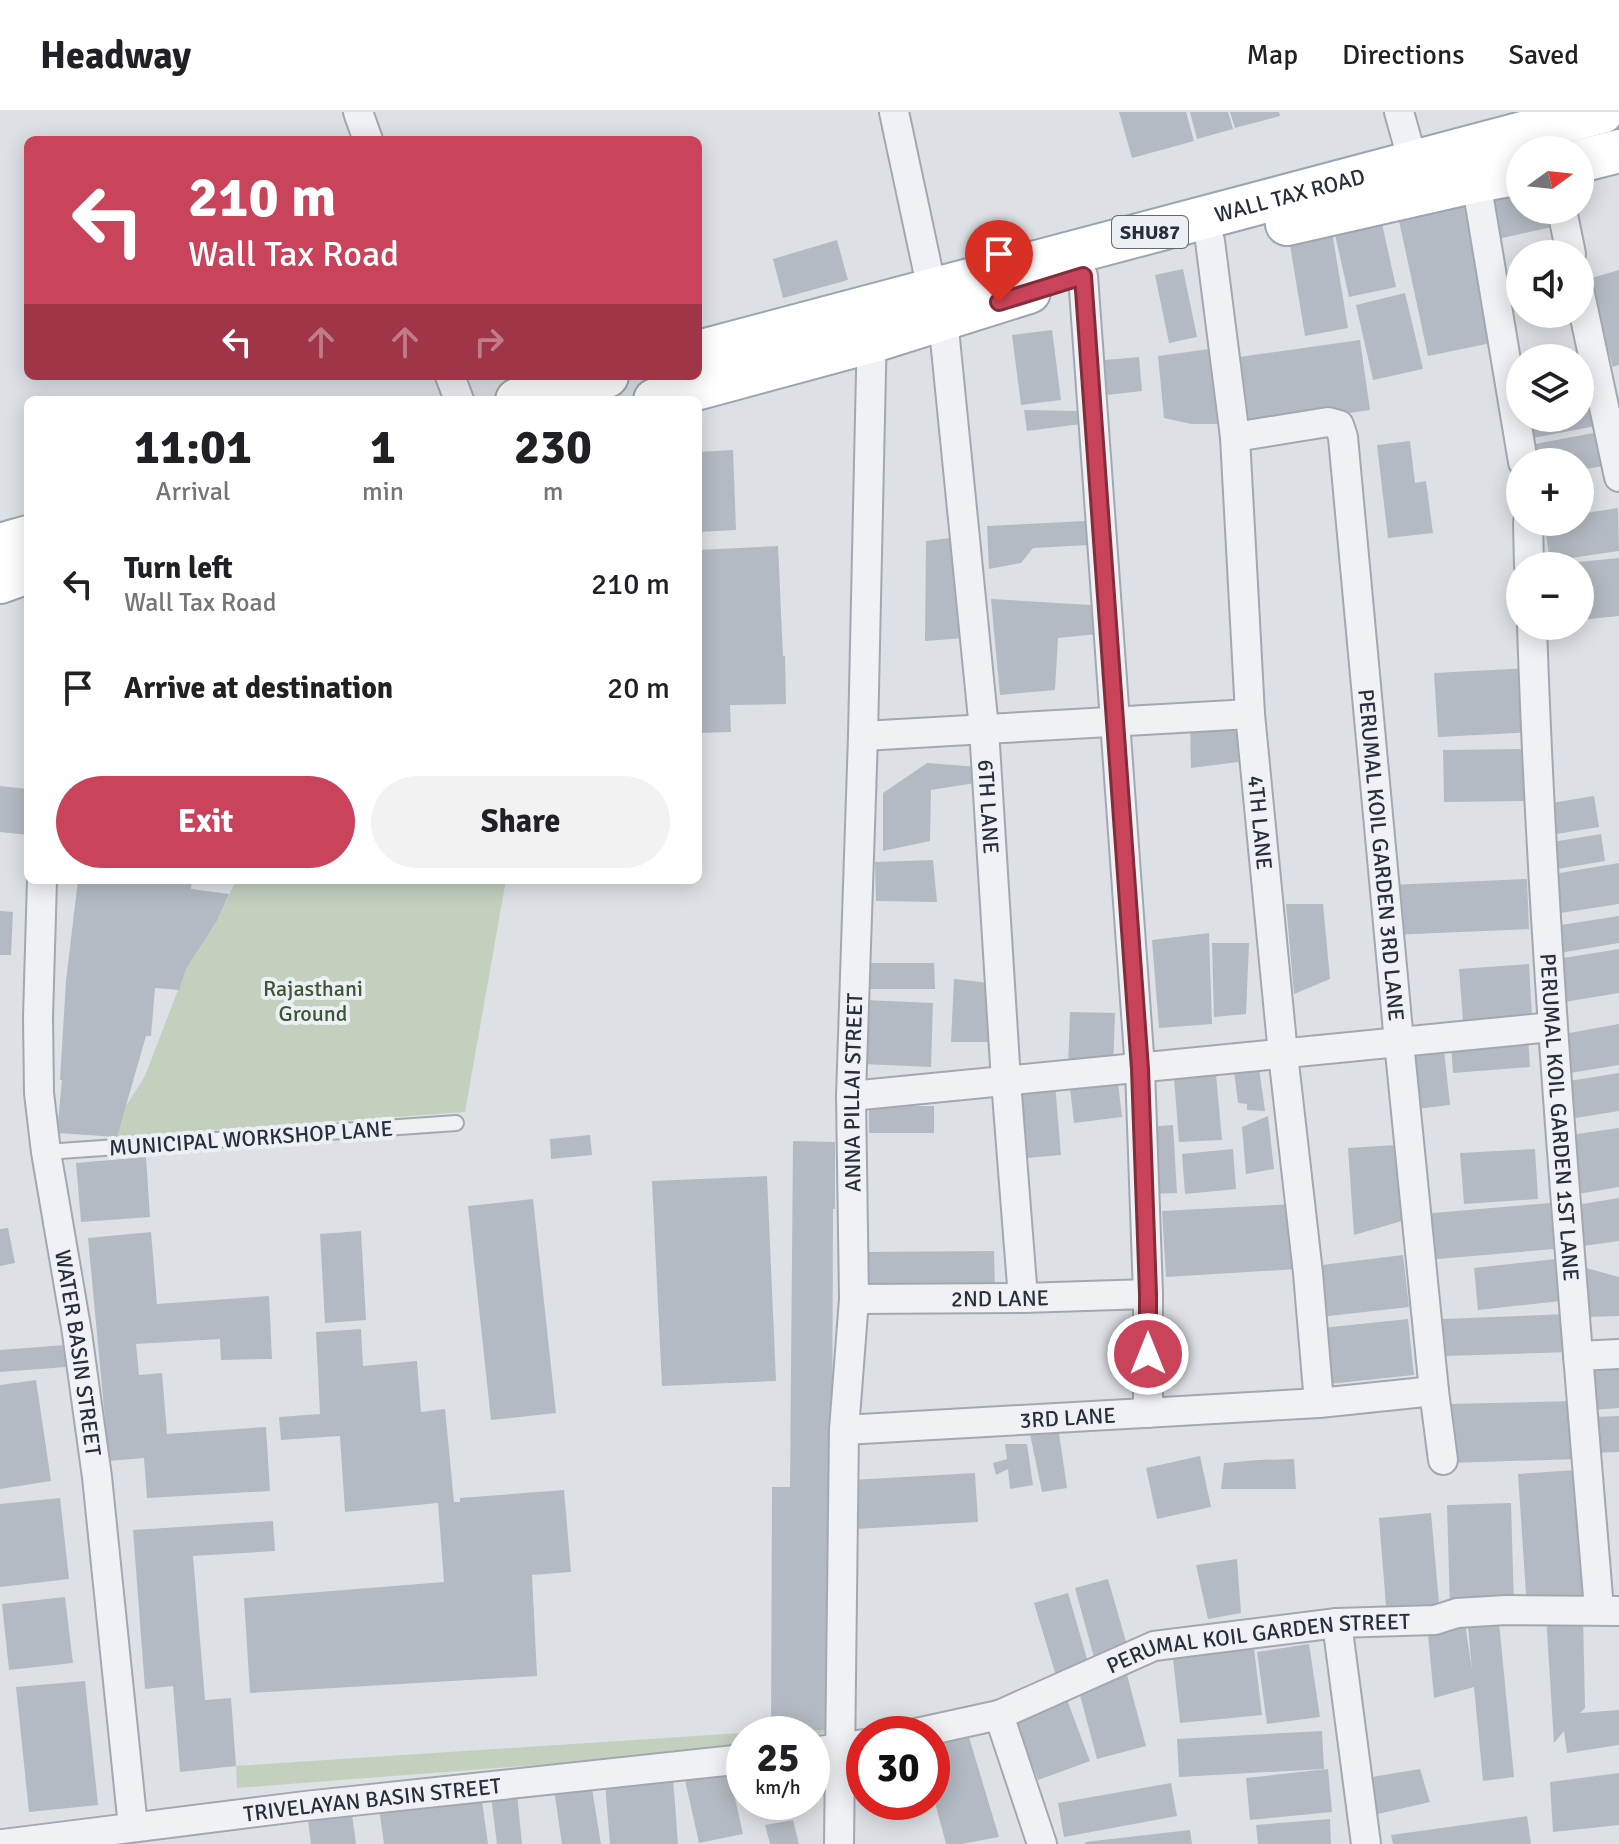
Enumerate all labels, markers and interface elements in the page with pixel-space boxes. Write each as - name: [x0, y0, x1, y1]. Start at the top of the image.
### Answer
- text: Headway: [40, 32, 191, 79]
- text: Map: [1246, 38, 1298, 72]
- text: Directions: [1342, 38, 1464, 72]
- text: Saved: [1508, 38, 1579, 72]
- north arrow: [1506, 136, 1594, 224]
- map controls: [1506, 136, 1594, 640]
- street label: WALL TAX ROAD: [1211, 162, 1368, 228]
- text: 210 m: [188, 163, 336, 232]
- icon: left: [56, 168, 160, 272]
- road number: SHU87: [1112, 216, 1188, 248]
- pin: [965, 220, 1033, 302]
- text: Wall Tax Road: [188, 232, 399, 277]
- icon: arrive: [977, 232, 1021, 276]
- button: sound: [1506, 240, 1594, 328]
- icon: left: [215, 320, 259, 364]
- icon: ahead: [299, 320, 343, 364]
- icon: ahead: [383, 320, 427, 364]
- icon: right: [467, 320, 511, 364]
- button: layers: [1506, 344, 1594, 432]
- text: 11:01: [134, 418, 252, 477]
- text: 1: [370, 418, 396, 477]
- text: 230: [514, 418, 592, 477]
- button: +: [1506, 448, 1594, 536]
- text: Arrival: [156, 476, 230, 508]
- text: min: [362, 476, 404, 508]
- text: m: [543, 476, 563, 508]
- text: Turn left: [124, 550, 233, 587]
- button: −: [1506, 552, 1594, 640]
- icon: left: [56, 562, 100, 606]
- text: 210 m: [591, 566, 670, 603]
- text: Wall Tax Road: [124, 587, 276, 619]
- icon: arrive: [56, 666, 100, 710]
- text: Arrive at destination: [124, 670, 393, 707]
- text: 20 m: [607, 670, 670, 707]
- street label: PERUMAL KOIL GARDEN 3RD LANE: [1353, 688, 1410, 1022]
- street label: 6TH LANE: [972, 759, 1005, 855]
- street label: 4TH LANE: [1243, 774, 1279, 871]
- button: Exit: [56, 776, 355, 868]
- button: Share: [371, 776, 670, 868]
- street label: PERUMAL KOIL GARDEN 1ST LANE: [1535, 952, 1585, 1282]
- park label: Rajasthani Ground: [263, 975, 363, 1027]
- street label: ANNA PILLAI STREET: [837, 992, 868, 1192]
- street label: MUNICIPAL WORKSHOP LANE: [108, 1115, 394, 1161]
- street label: WATER BASIN STREET: [49, 1248, 107, 1458]
- street label: 2ND LANE: [951, 1284, 1049, 1312]
- position arrow: [1106, 1312, 1190, 1396]
- street label: 3RD LANE: [1019, 1401, 1116, 1434]
- street label: PERUMAL KOIL GARDEN STREET: [1102, 1607, 1411, 1679]
- speed limit sign: 30: [846, 1716, 950, 1820]
- text: 25: [756, 1733, 800, 1783]
- street label: TRIVELAYAN BASIN STREET: [242, 1772, 503, 1827]
- text: km/h: [755, 1775, 801, 1800]

